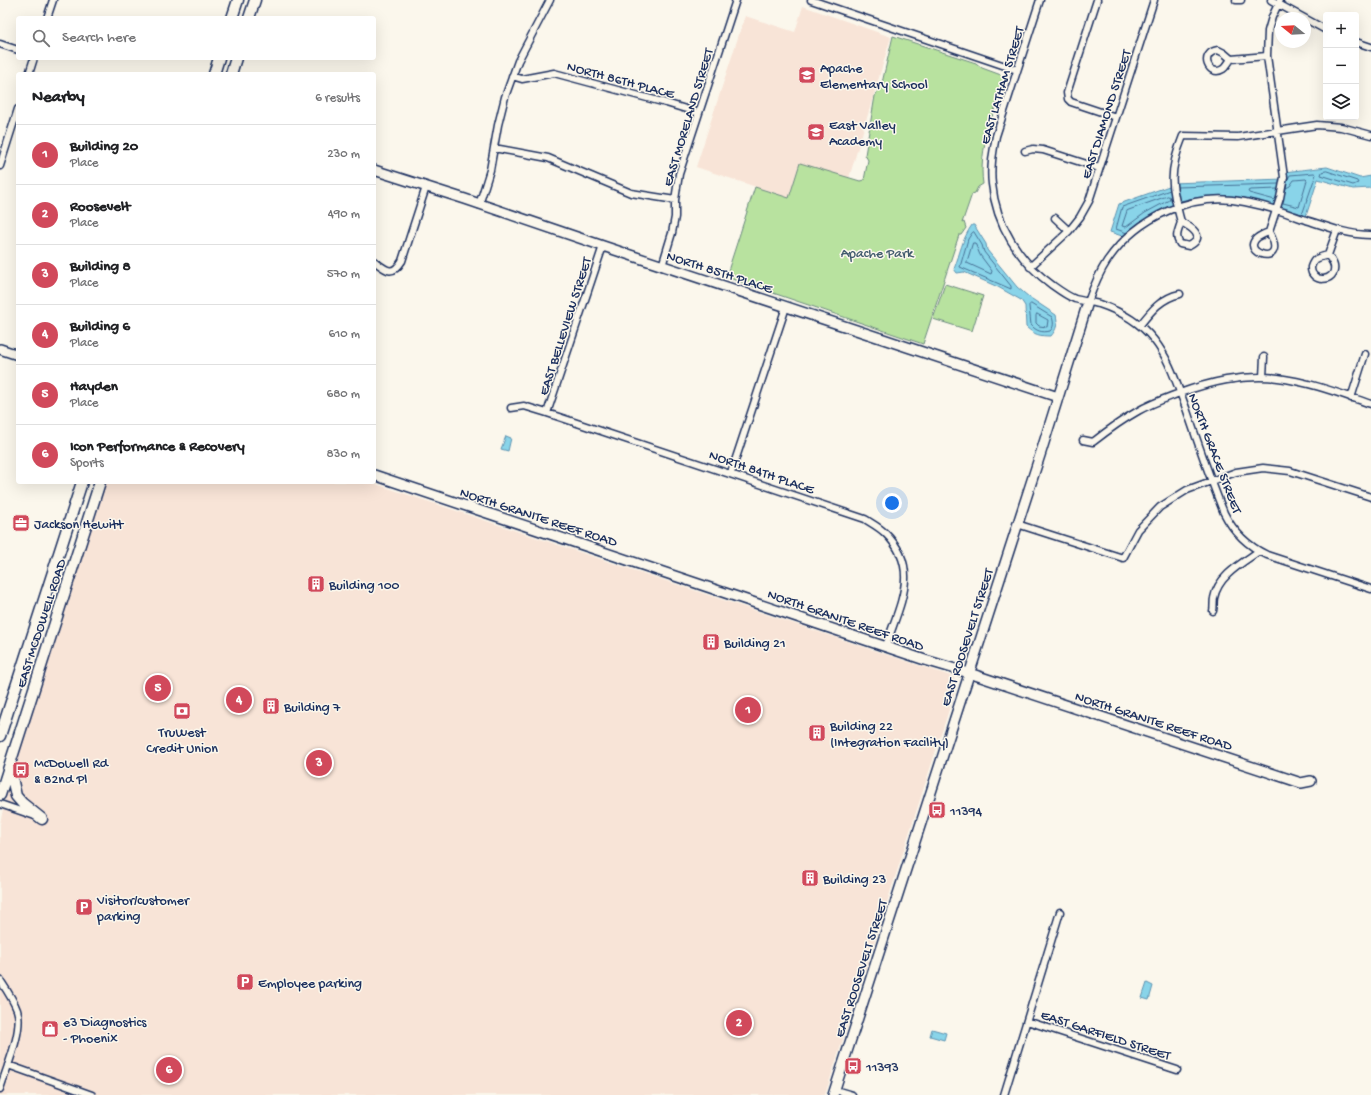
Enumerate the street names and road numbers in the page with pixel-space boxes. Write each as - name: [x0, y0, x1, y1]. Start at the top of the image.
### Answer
- street label: EAST LATHAM STREET: [977, 24, 1030, 147]
- street label: EAST MORELAND STREET: [660, 46, 719, 189]
- street label: EAST DIAMOND STREET: [1078, 48, 1136, 181]
- street label: NORTH 86TH PLACE: [565, 59, 677, 104]
- street label: NORTH 85TH PLACE: [664, 248, 776, 299]
- street label: EAST BELLEVIEW STREET: [536, 255, 597, 398]
- street label: NORTH GRACE STREET: [1183, 391, 1245, 517]
- street label: NORTH 84TH PLACE: [706, 447, 817, 500]
- street label: NORTH GRANITE REEF ROAD: [457, 485, 620, 552]
- street label: EAST MCDOWELL ROAD: [14, 556, 71, 690]
- street label: EAST ROOSEVELT STREET: [938, 566, 999, 709]
- street label: NORTH GRANITE REEF ROAD: [765, 587, 926, 656]
- street label: NORTH GRANITE REEF ROAD: [1072, 689, 1235, 756]
- street label: EAST ROOSEVELT STREET: [832, 897, 893, 1040]
- street label: EAST GARFIELD STREET: [1038, 1007, 1173, 1066]

